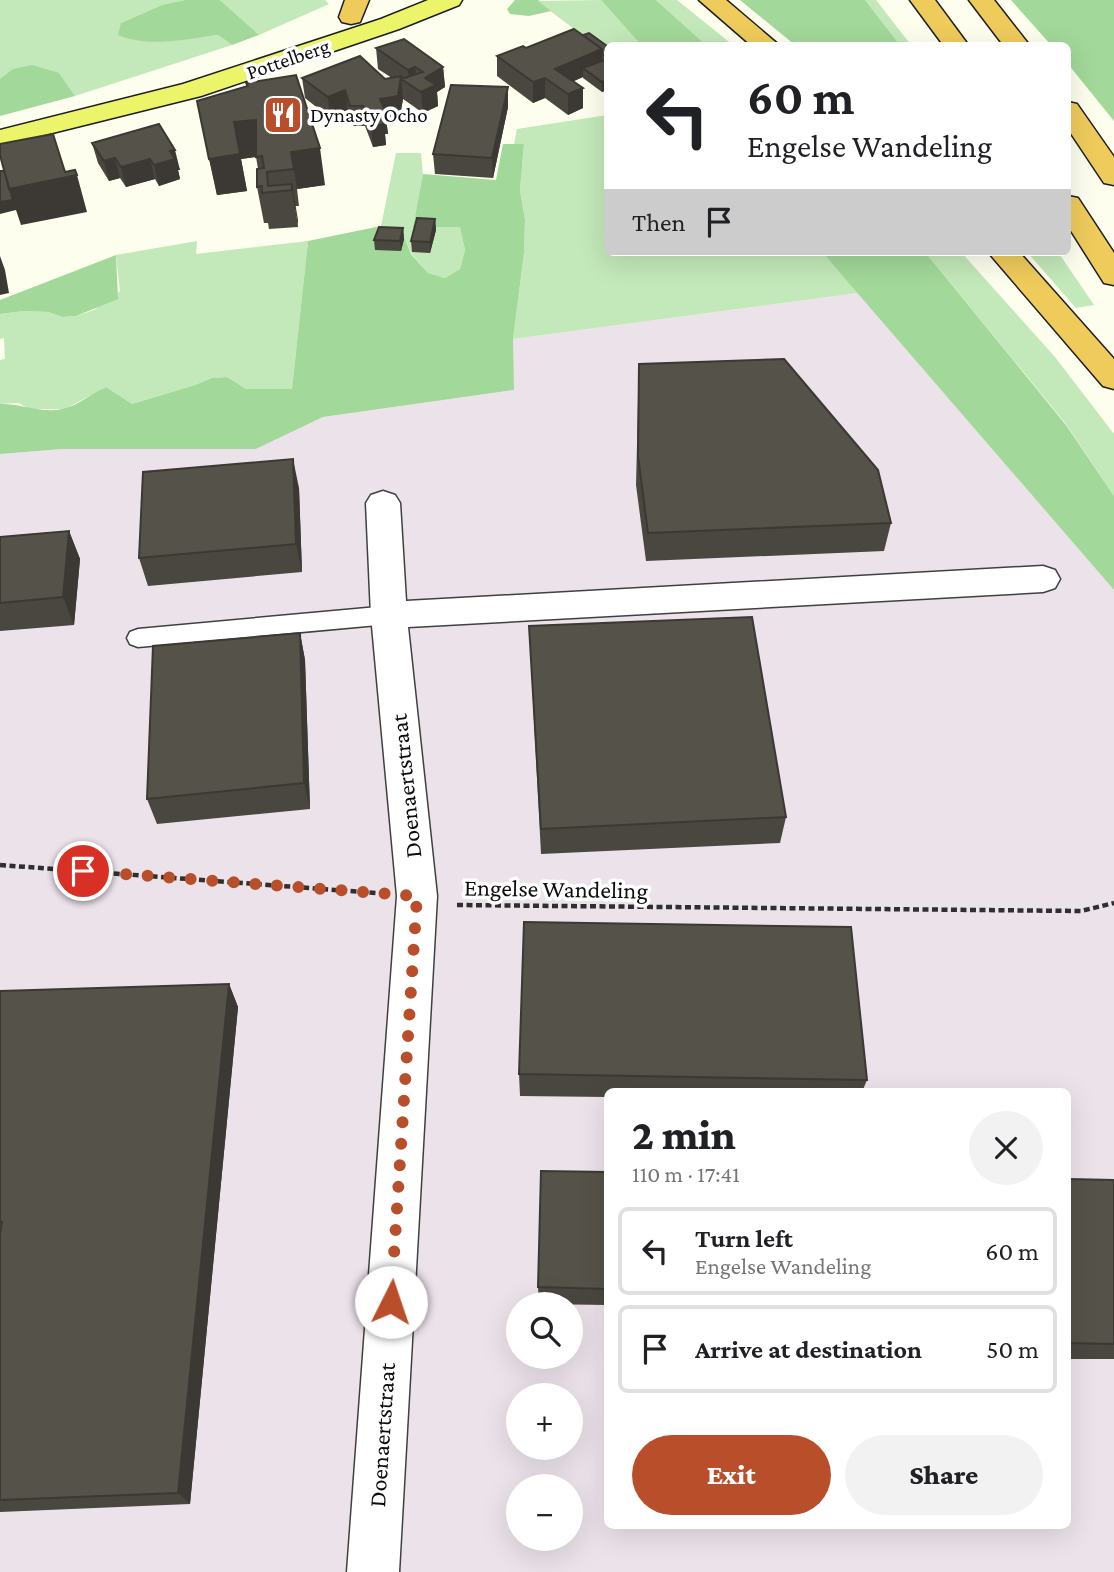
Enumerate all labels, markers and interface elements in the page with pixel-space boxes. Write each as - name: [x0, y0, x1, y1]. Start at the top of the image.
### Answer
- street label: Pottelberg: [243, 34, 333, 84]
- icon: left: [632, 70, 723, 161]
- text: 60 m: [747, 70, 854, 125]
- restaurant icon: Dynasty Ocho: [262, 94, 304, 136]
- place label: Dynasty Ocho: [310, 103, 428, 127]
- text: Engelse Wandeling: [747, 128, 992, 164]
- icon: arrive: [700, 203, 738, 241]
- text: Then: [632, 208, 686, 237]
- street label: Doenaertstraat: [384, 712, 426, 859]
- pin: [53, 841, 113, 901]
- icon: arrive: [64, 852, 102, 890]
- street label: Engelse Wandeling: [464, 873, 649, 904]
- text: 2 min: [632, 1111, 736, 1158]
- button: close: [969, 1111, 1043, 1185]
- text: 110 m · 17:41: [632, 1161, 740, 1187]
- text: Turn left: [695, 1224, 793, 1253]
- icon: left: [636, 1232, 674, 1270]
- text: 60 m: [985, 1237, 1039, 1266]
- text: Engelse Wandeling: [695, 1253, 871, 1279]
- position arrow: [354, 1265, 428, 1339]
- map controls: [506, 1292, 583, 1551]
- button: search: [506, 1292, 583, 1369]
- icon: arrive: [636, 1330, 674, 1368]
- text: Arrive at destination: [695, 1335, 922, 1364]
- text: 50 m: [986, 1335, 1039, 1364]
- street label: Doenaertstraat: [363, 1361, 400, 1508]
- button: +: [506, 1383, 583, 1460]
- button: Exit: [632, 1435, 831, 1515]
- button: Share: [845, 1435, 1043, 1515]
- button: −: [506, 1474, 583, 1551]

